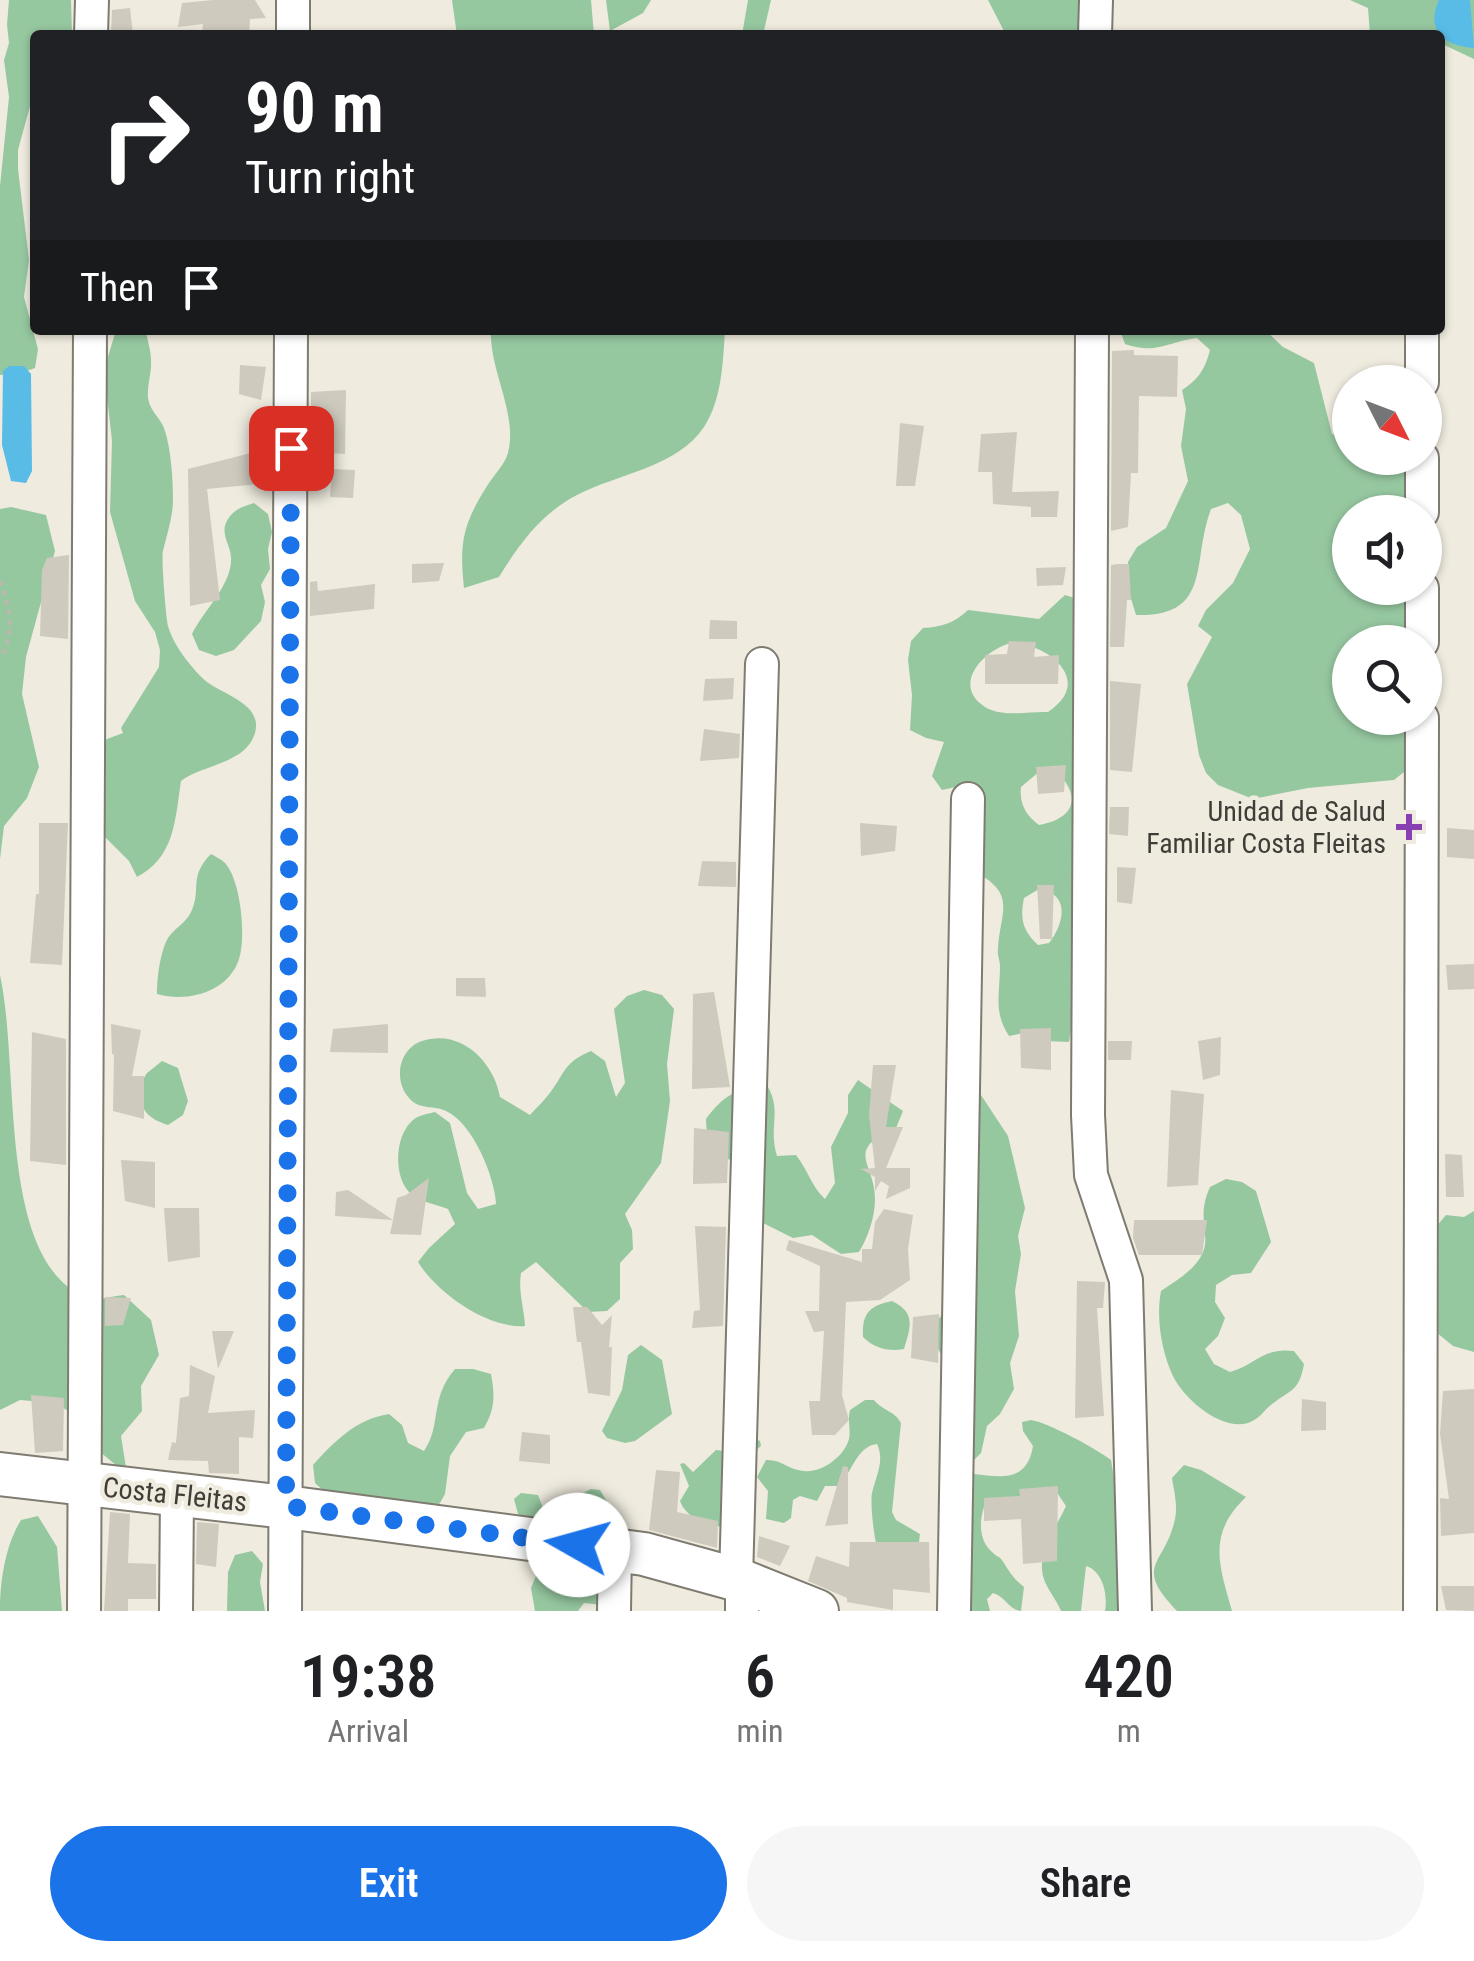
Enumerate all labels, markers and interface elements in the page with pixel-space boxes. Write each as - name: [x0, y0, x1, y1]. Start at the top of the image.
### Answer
- text: 90 m: [245, 67, 384, 149]
- icon: right: [80, 70, 210, 200]
- text: Turn right: [245, 151, 415, 204]
- icon: arrive: [174, 260, 229, 315]
- text: Then: [80, 266, 154, 310]
- north arrow: [1332, 365, 1442, 475]
- map controls: [1332, 365, 1442, 735]
- pin: [249, 406, 334, 491]
- icon: arrive: [264, 421, 319, 476]
- button: sound: [1332, 495, 1442, 605]
- button: search: [1332, 625, 1442, 735]
- place label: Unidad de Salud Familiar Costa Fleitas: [1146, 795, 1386, 860]
- marker: Unidad de Salud Familiar Costa Fleitas: [1396, 814, 1422, 840]
- street label: Costa Fleitas: [101, 1471, 249, 1518]
- position arrow: [526, 1493, 630, 1597]
- text: 19:38: [300, 1641, 437, 1712]
- text: 6: [745, 1641, 775, 1712]
- text: 420: [1083, 1641, 1174, 1712]
- text: Arrival: [328, 1712, 409, 1750]
- text: min: [737, 1712, 783, 1750]
- text: m: [1117, 1712, 1141, 1750]
- button: Exit: [50, 1826, 727, 1941]
- button: Share: [747, 1826, 1424, 1941]

